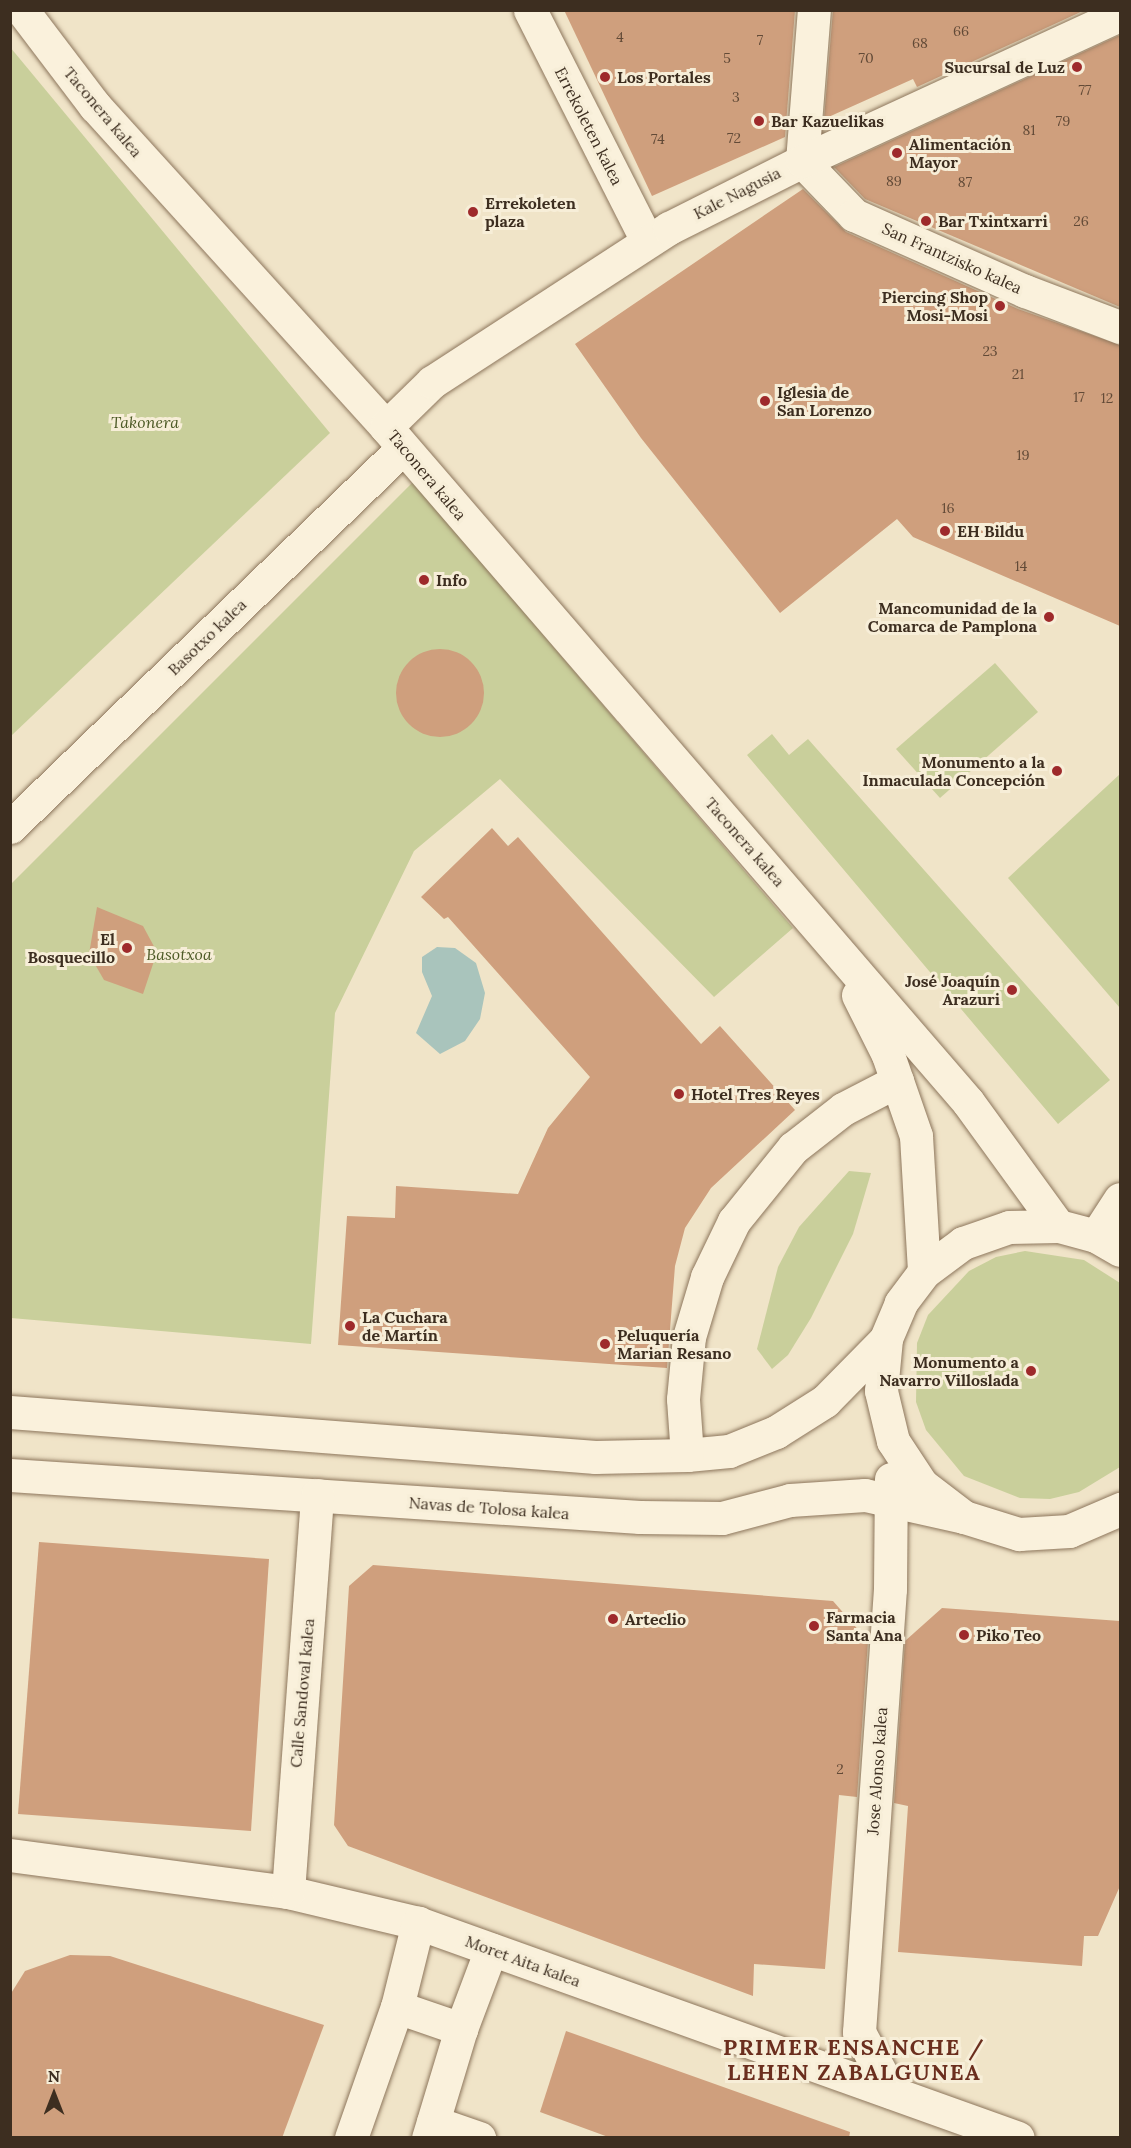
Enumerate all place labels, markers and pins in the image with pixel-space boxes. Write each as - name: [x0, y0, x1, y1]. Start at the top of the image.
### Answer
- place label: Sucursal de Luz: [945, 57, 1065, 77]
- marker: Sucursal de Luz: [1070, 60, 1084, 74]
- place label: Los Portales: [617, 67, 711, 87]
- marker: Los Portales: [598, 70, 612, 84]
- place label: Bar Kazuelikas: [771, 111, 884, 131]
- marker: Bar Kazuelikas: [752, 114, 766, 128]
- place label: Alimentación Mayor: [909, 134, 1011, 172]
- marker: Alimentación Mayor: [890, 146, 904, 160]
- place label: Errekoleten plaza: [485, 193, 576, 231]
- marker: Errekoleten plaza: [466, 205, 480, 219]
- place label: Bar Txintxarri: [938, 211, 1048, 231]
- marker: Bar Txintxarri: [919, 214, 933, 228]
- place label: Piercing Shop Mosi-Mosi: [881, 287, 988, 325]
- marker: Piercing Shop Mosi-Mosi: [993, 299, 1007, 313]
- place label: Iglesia de San Lorenzo: [777, 382, 872, 420]
- marker: Iglesia de San Lorenzo: [758, 394, 772, 408]
- place label: EH Bildu: [957, 521, 1024, 541]
- marker: EH Bildu: [938, 524, 952, 538]
- place label: Info: [436, 570, 467, 590]
- marker: Info: [417, 573, 431, 587]
- place label: Mancomunidad de la Comarca de Pamplona: [868, 598, 1037, 636]
- marker: Mancomunidad de la Comarca de Pamplona: [1042, 610, 1056, 624]
- place label: Monumento a la Inmaculada Concepción: [862, 752, 1045, 790]
- marker: Monumento a la Inmaculada Concepción: [1050, 764, 1064, 778]
- place label: El Bosquecillo: [27, 929, 115, 967]
- marker: El Bosquecillo: [120, 941, 134, 955]
- place label: José Joaquín Arazuri: [905, 971, 1000, 1009]
- marker: José Joaquín Arazuri: [1005, 983, 1019, 997]
- place label: Hotel Tres Reyes: [691, 1084, 820, 1104]
- marker: Hotel Tres Reyes: [672, 1087, 686, 1101]
- place label: La Cuchara de Martín: [362, 1307, 448, 1345]
- marker: La Cuchara de Martín: [343, 1319, 357, 1333]
- place label: Peluquería Marian Resano: [617, 1325, 731, 1363]
- marker: Peluquería Marian Resano: [598, 1337, 612, 1351]
- place label: Monumento a Navarro Villoslada: [879, 1352, 1019, 1390]
- marker: Monumento a Navarro Villoslada: [1024, 1364, 1038, 1378]
- place label: Farmacia Santa Ana: [826, 1607, 902, 1645]
- place label: Arteclio: [625, 1609, 686, 1629]
- marker: Arteclio: [606, 1612, 620, 1626]
- marker: Farmacia Santa Ana: [807, 1619, 821, 1633]
- place label: Piko Teo: [976, 1625, 1041, 1645]
- marker: Piko Teo: [957, 1628, 971, 1642]

